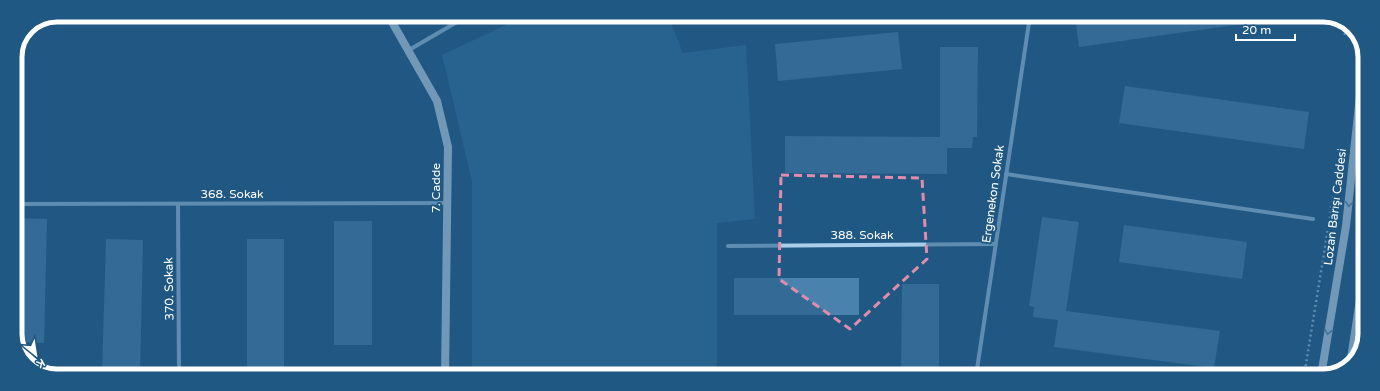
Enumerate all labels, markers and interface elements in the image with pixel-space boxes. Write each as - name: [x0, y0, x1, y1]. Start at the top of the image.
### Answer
- scale bar: [1236, 16, 1295, 42]
- text: 20 m: [1242, 23, 1271, 37]
- street label: Ergenekon Sokak: [979, 144, 1007, 244]
- street label: Lozan Barışı Caddesi: [1321, 148, 1349, 266]
- street label: 7. Cadde: [429, 163, 443, 213]
- street label: 368. Sokak: [200, 187, 264, 201]
- one-way arrow: [1344, 201, 1353, 207]
- street label: 388. Sokak: [830, 228, 894, 242]
- street label: 370. Sokak: [161, 257, 177, 321]
- one-way arrow: [1325, 329, 1333, 335]
- north arrow: [16, 335, 56, 375]
- text: K: [34, 356, 47, 371]

